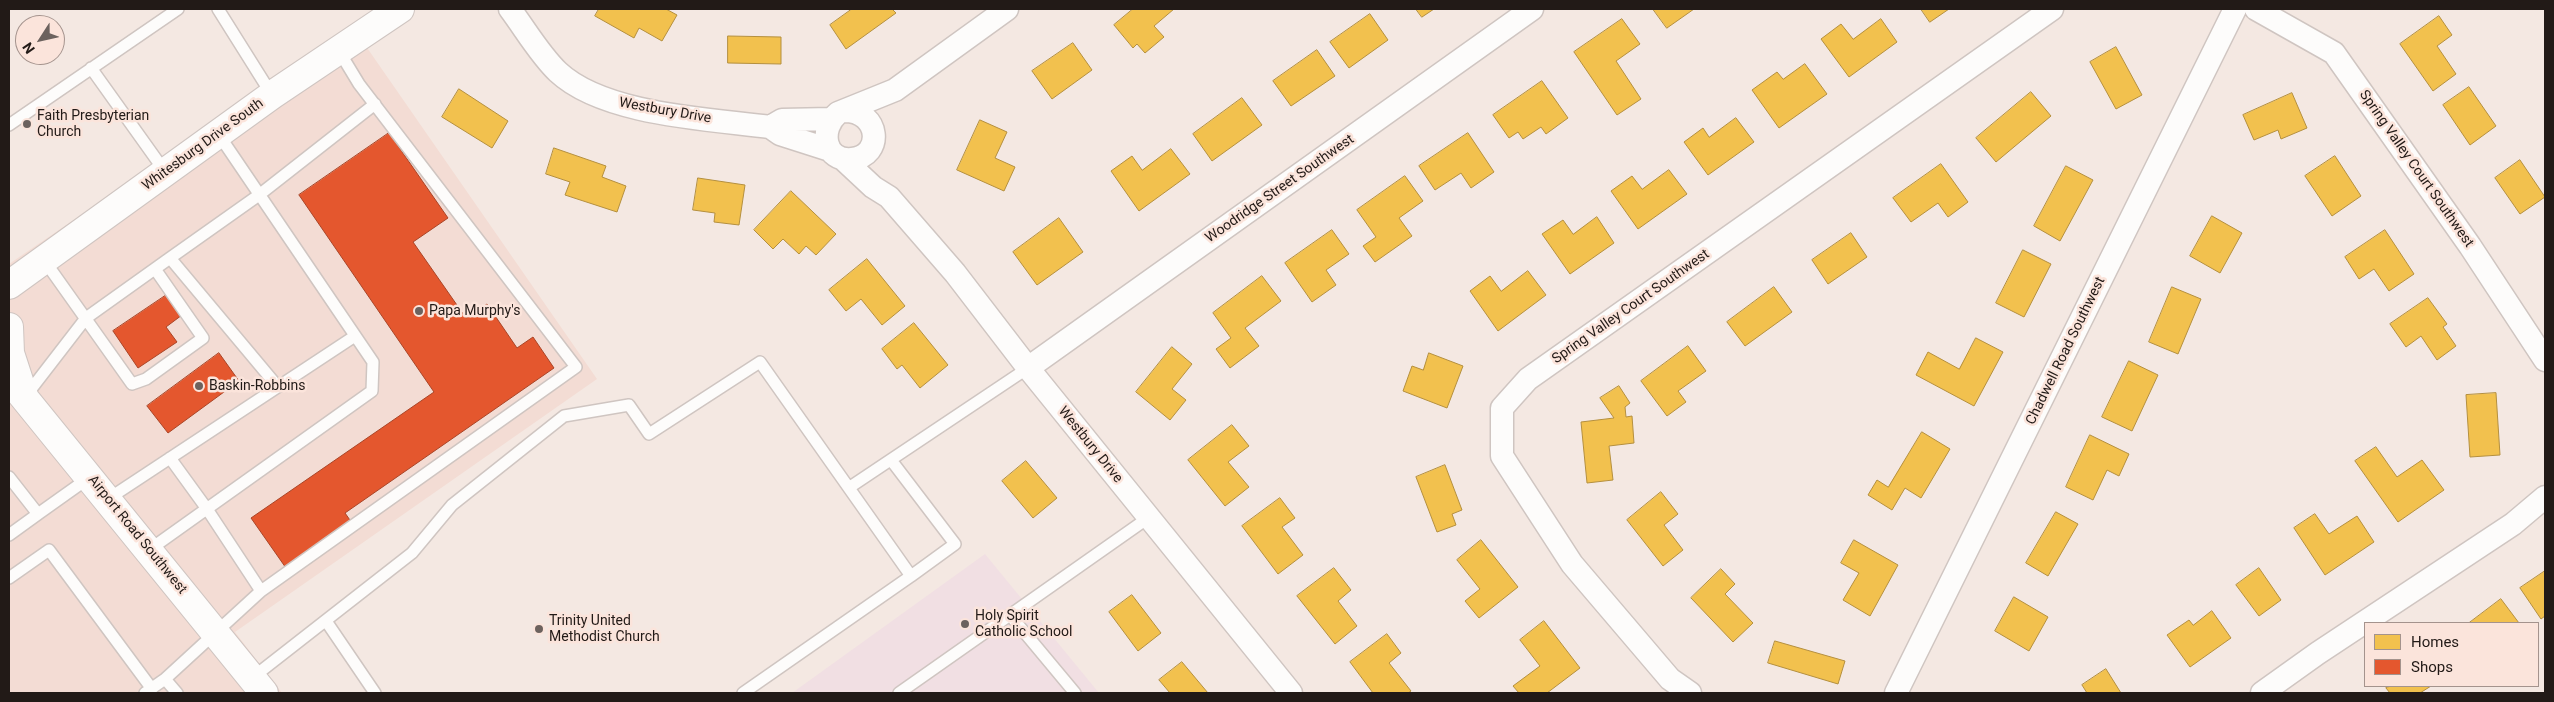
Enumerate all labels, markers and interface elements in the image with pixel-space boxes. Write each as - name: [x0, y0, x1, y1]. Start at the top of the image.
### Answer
- north arrow: [15, 15, 65, 65]
- text: N: [19, 39, 38, 57]
- street label: Spring Valley Court Southwest: [2355, 87, 2477, 251]
- street label: Whitesburg Drive South: [139, 95, 267, 195]
- street label: Westbury Drive: [618, 95, 712, 127]
- place label: Faith Presbyterian Church: [37, 108, 149, 140]
- marker: Faith Presbyterian Church: [21, 118, 33, 130]
- street label: Woodridge Street Southwest: [1203, 131, 1357, 247]
- street label: Spring Valley Court Southwest: [1549, 246, 1713, 368]
- street label: Chadwell Road Southwest: [2023, 274, 2109, 428]
- place label: Papa Murphy's: [429, 303, 520, 319]
- marker: Papa Murphy's: [413, 305, 425, 317]
- place label: Baskin-Robbins: [209, 378, 305, 394]
- marker: Baskin-Robbins: [193, 380, 205, 392]
- street label: Westbury Drive: [1054, 403, 1126, 487]
- street label: Airport Road Southwest: [84, 472, 190, 598]
- place label: Holy Spirit Catholic School: [975, 608, 1072, 640]
- place label: Trinity United Methodist Church: [549, 613, 660, 646]
- marker: Holy Spirit Catholic School: [959, 618, 971, 630]
- legend: [2364, 622, 2539, 687]
- marker: Trinity United Methodist Church: [533, 623, 545, 635]
- text: Homes: [2411, 633, 2459, 651]
- text: Shops: [2411, 658, 2453, 676]

